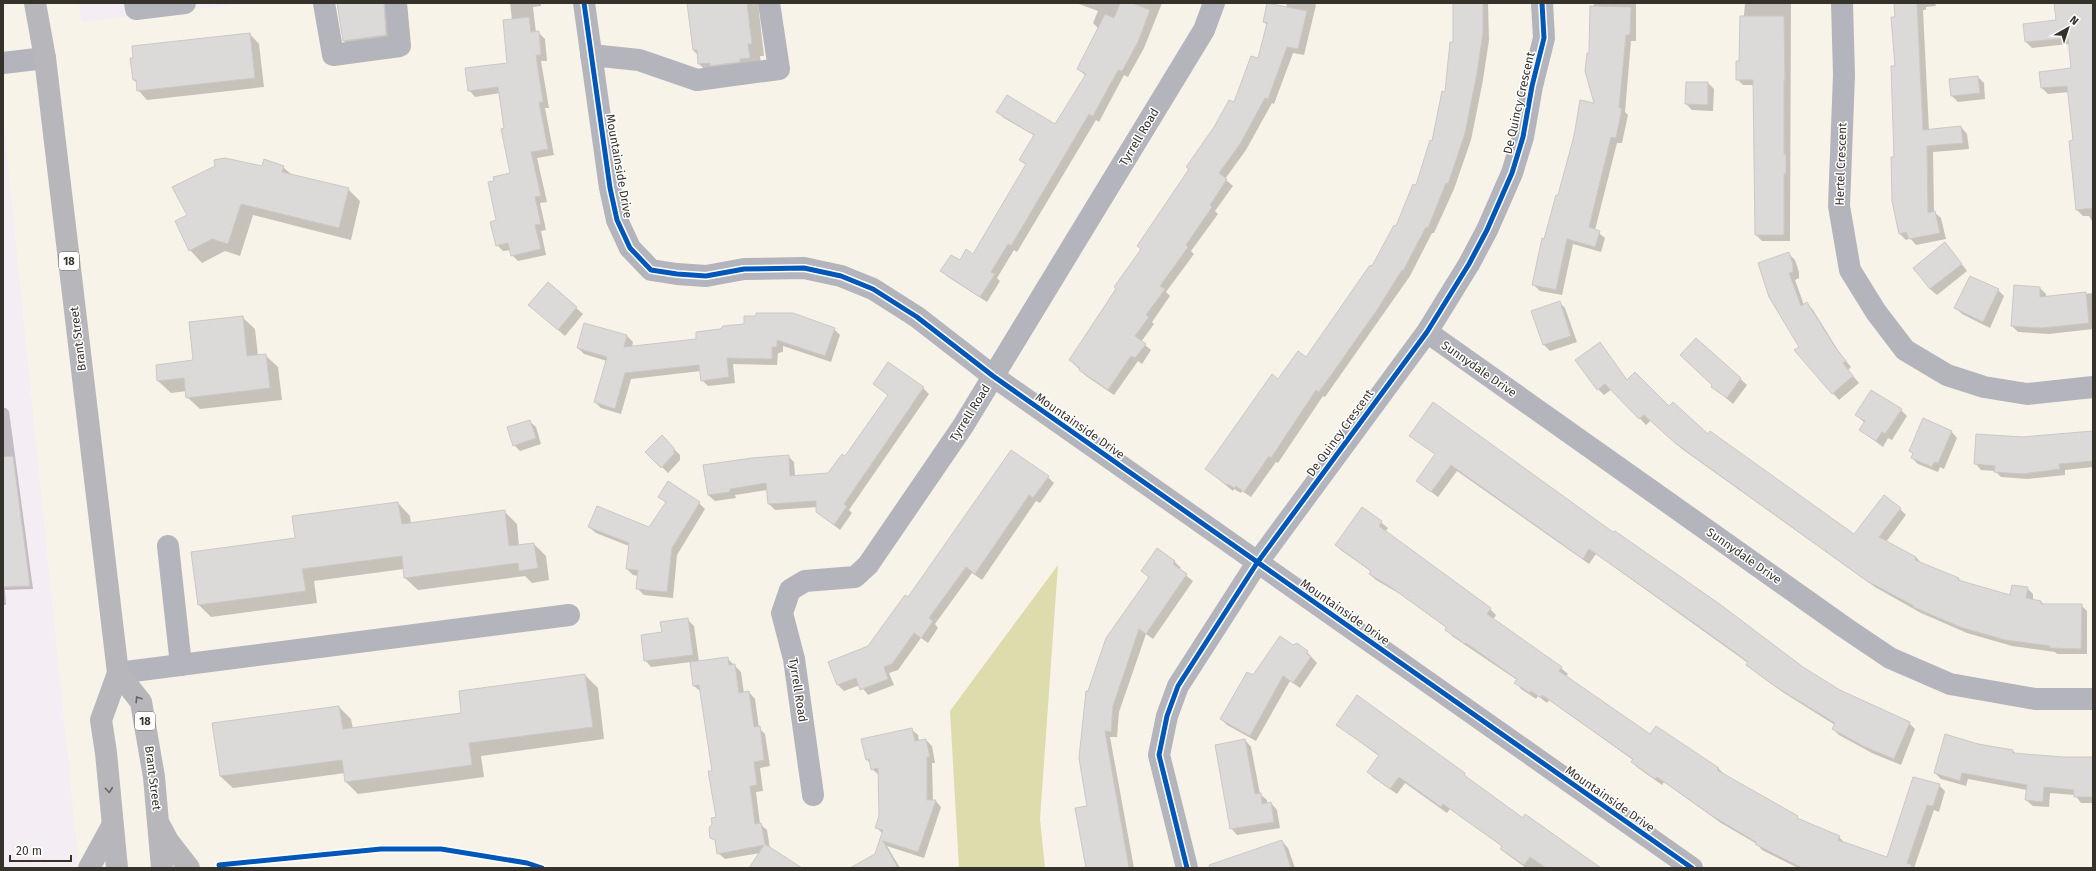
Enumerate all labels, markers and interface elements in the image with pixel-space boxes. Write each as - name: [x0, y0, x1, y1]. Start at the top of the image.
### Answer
- north arrow: [2048, 8, 2088, 48]
- text: N: [2067, 13, 2081, 28]
- street label: De Quincy Crescent: [1500, 50, 1538, 155]
- street label: Tyrrell Road: [1116, 106, 1162, 168]
- street label: Mountainside Drive: [603, 113, 635, 219]
- street label: Hertel Crescent: [1833, 122, 1849, 206]
- road number: 18: [59, 252, 79, 270]
- street label: Brant Street: [67, 305, 89, 372]
- street label: Sunnydale Drive: [1439, 338, 1519, 400]
- street label: Tyrrell Road: [947, 382, 993, 444]
- street label: De Quincy Crescent: [1304, 386, 1377, 479]
- street label: Mountainside Drive: [1033, 390, 1127, 462]
- street label: Sunnydale Drive: [1704, 525, 1784, 587]
- street label: Mountainside Drive: [1298, 576, 1392, 648]
- street label: Tyrrell Road: [786, 657, 810, 723]
- one-way arrow: [136, 696, 143, 703]
- road number: 18: [135, 712, 155, 730]
- street label: Brant Street: [142, 745, 164, 812]
- street label: Mountainside Drive: [1563, 763, 1657, 835]
- one-way arrow: [104, 787, 113, 793]
- scale bar: [10, 837, 71, 863]
- text: 20 m: [16, 844, 42, 858]

